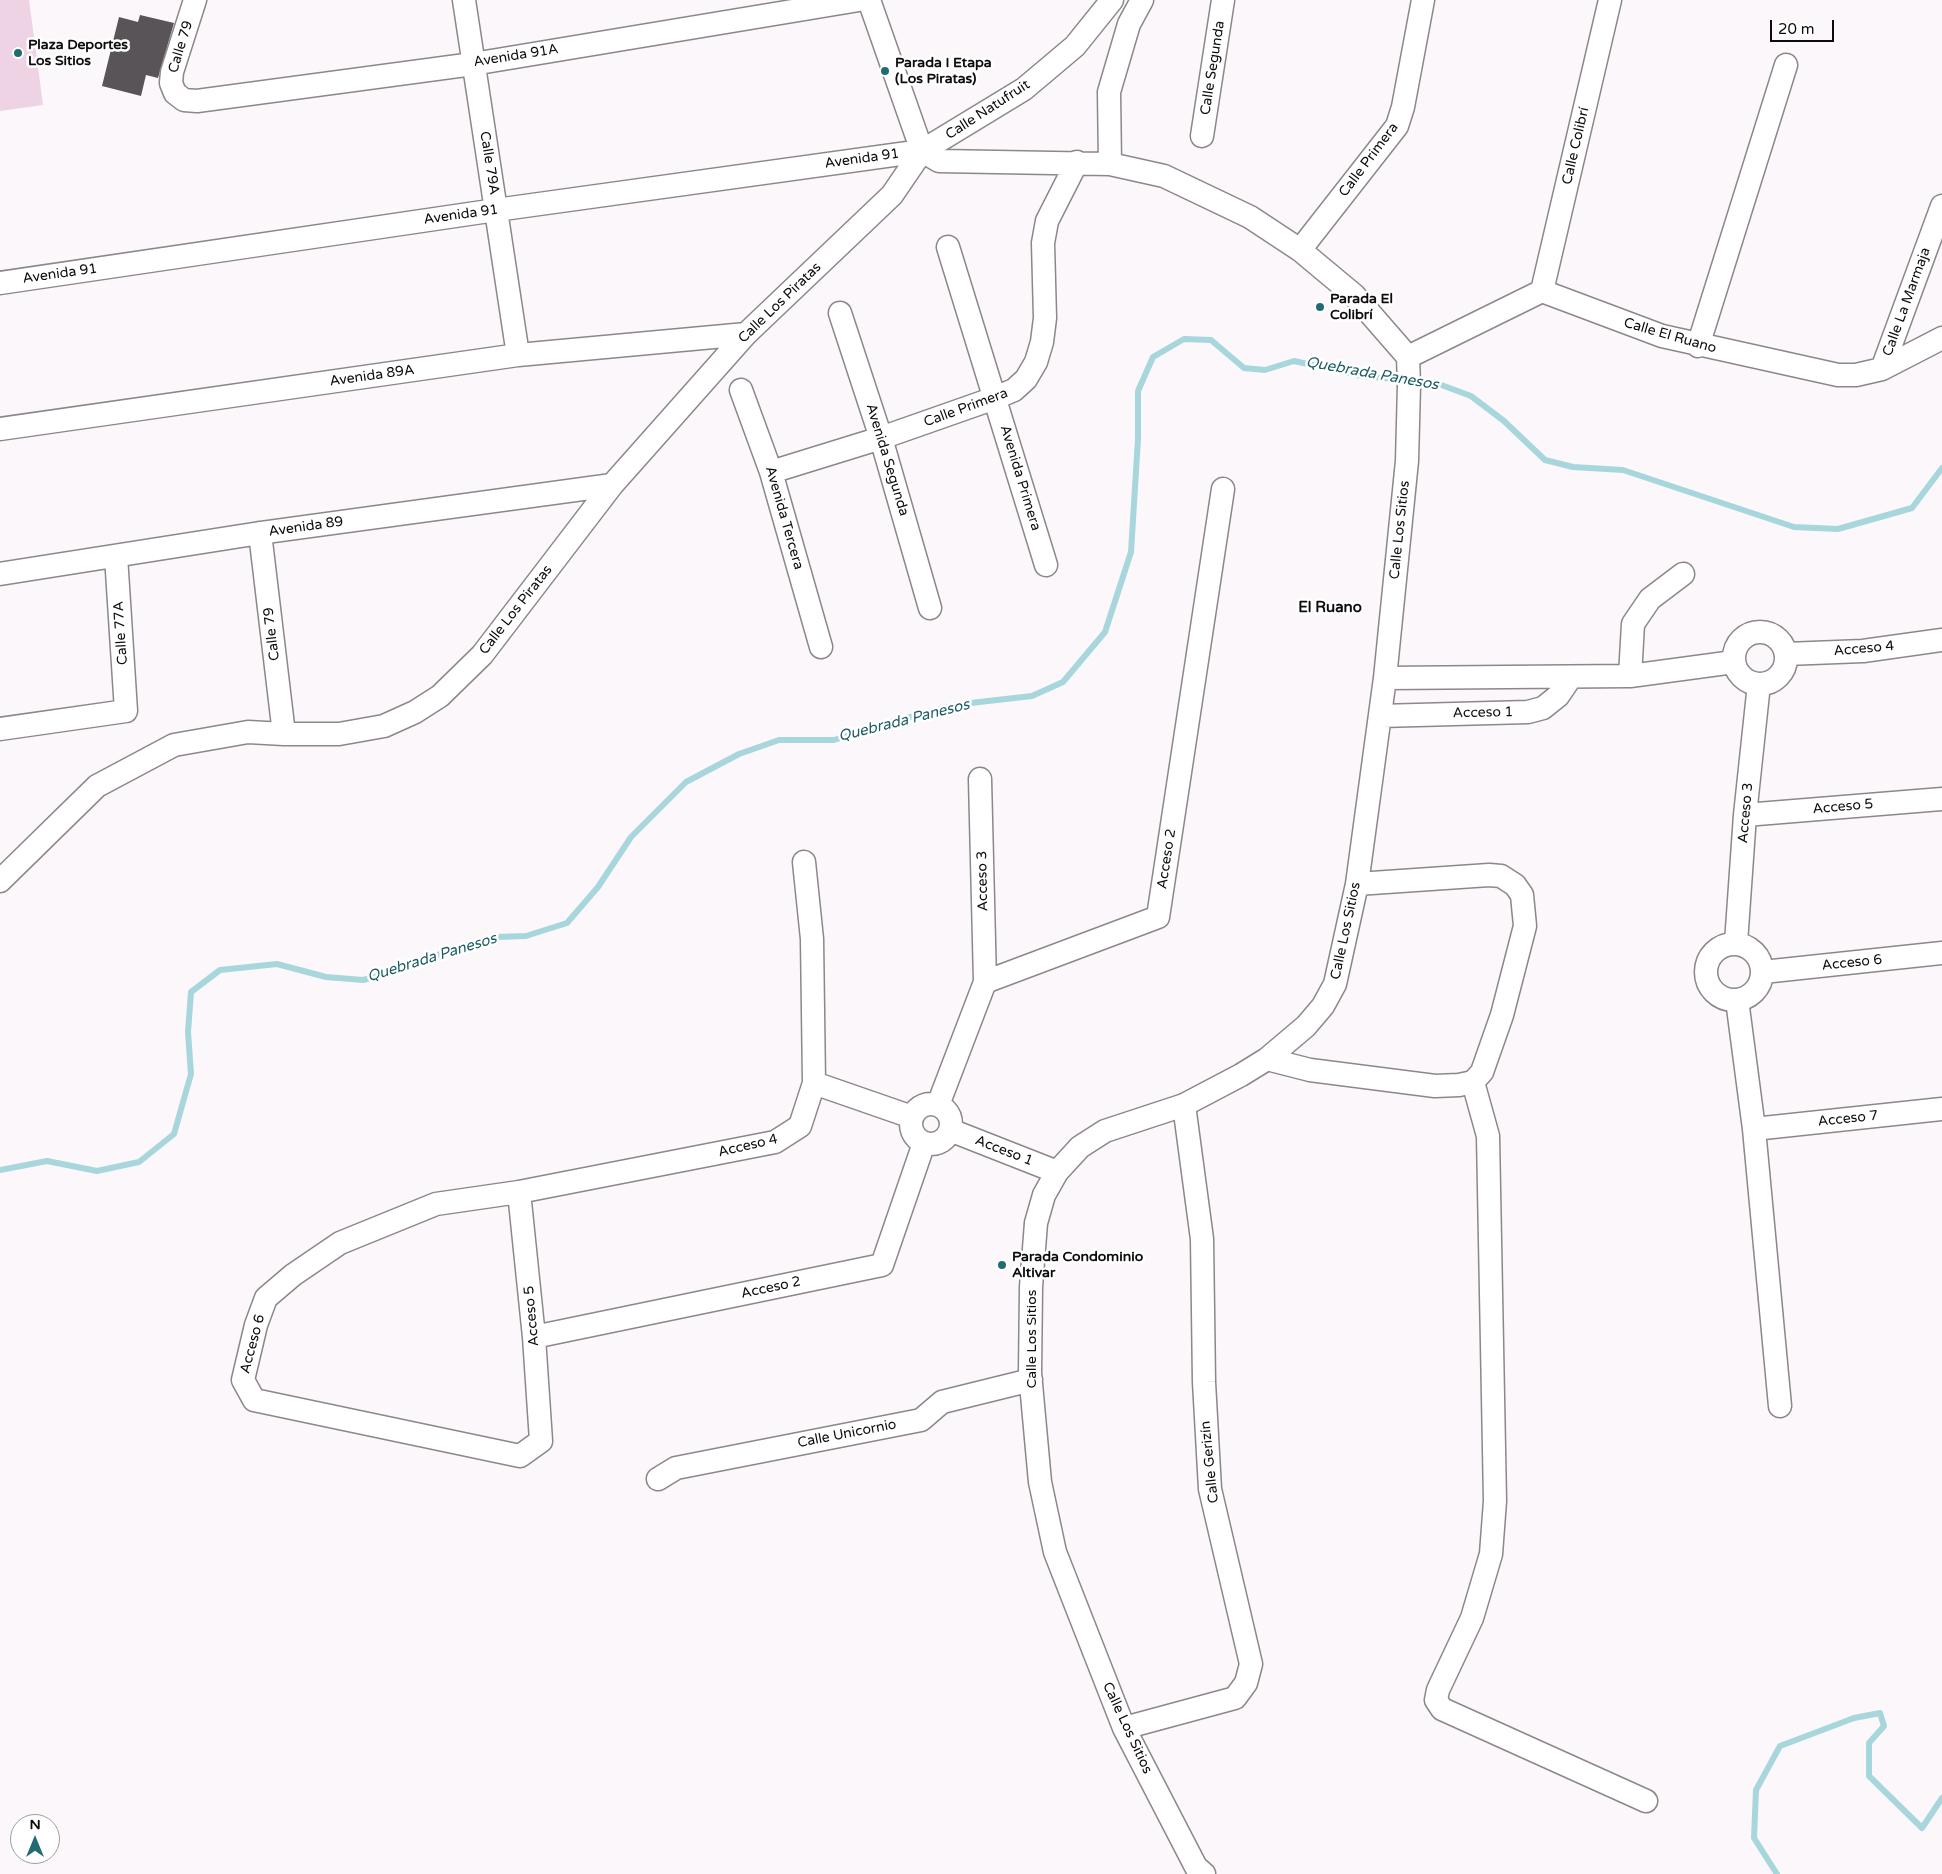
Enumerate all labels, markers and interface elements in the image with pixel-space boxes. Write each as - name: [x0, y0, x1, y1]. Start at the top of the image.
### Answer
- scale bar: [1772, 10, 1836, 42]
- street label: Calle 79: [165, 19, 197, 75]
- street label: Calle Segunda: [1197, 20, 1229, 116]
- text: 20 m: [1778, 20, 1815, 38]
- place label: Plaza Deportes Los Sitios: [28, 37, 128, 70]
- street label: Avenida 91A: [472, 41, 560, 71]
- marker: Plaza Deportes Los Sitios: [12, 47, 24, 59]
- place label: Parada I Etapa (Los Piratas): [895, 55, 992, 88]
- marker: Parada I Etapa (Los Piratas): [879, 65, 891, 77]
- street label: Calle Natufruit: [943, 77, 1033, 143]
- street label: Calle Colibrí: [1559, 106, 1593, 186]
- street label: Calle Primera: [1336, 120, 1402, 200]
- street label: Calle 79A: [476, 130, 502, 196]
- street label: Avenida 91: [824, 145, 900, 173]
- street label: Avenida 91: [423, 201, 499, 229]
- street label: Calle La Marmaja: [1880, 245, 1934, 359]
- street label: Calle Los Piratas: [735, 259, 825, 347]
- street label: Avenida 91: [22, 260, 98, 288]
- place label: Parada El Colibrí: [1330, 291, 1393, 324]
- marker: Parada El Colibrí: [1314, 301, 1326, 313]
- street label: Calle El Ruano: [1622, 315, 1718, 357]
- water label: Quebrada Panesos: [1304, 353, 1440, 395]
- street label: Avenida 89A: [328, 362, 416, 390]
- street label: Calle Primera: [922, 385, 1010, 431]
- street label: Avenida Segunda: [862, 402, 912, 518]
- street label: Avenida Primera: [996, 423, 1044, 533]
- street label: Avenida Tercera: [761, 464, 807, 572]
- street label: Calle Los Sitios: [1386, 480, 1414, 580]
- street label: Avenida 89: [268, 513, 344, 541]
- street label: Calle Los Piratas: [476, 562, 556, 658]
- district label: El Ruano: [1298, 599, 1362, 617]
- street label: Calle 77A: [110, 600, 132, 666]
- street label: Calle 79: [260, 606, 284, 662]
- street label: Acceso 4: [1833, 638, 1895, 660]
- water label: Quebrada Panesos: [837, 696, 971, 746]
- street label: Acceso 1: [1453, 704, 1513, 722]
- street label: Acceso 3: [1735, 782, 1757, 844]
- street label: Acceso 5: [1812, 796, 1874, 818]
- street label: Acceso 2: [1154, 828, 1180, 890]
- street label: Acceso 3: [974, 851, 992, 911]
- street label: Calle Los Sitios: [1327, 881, 1365, 981]
- water label: Quebrada Panesos: [365, 930, 499, 986]
- street label: Acceso 6: [1821, 951, 1883, 975]
- street label: Acceso 7: [1817, 1107, 1879, 1131]
- street label: Acceso 4: [717, 1131, 779, 1161]
- street label: Acceso 1: [973, 1132, 1035, 1170]
- place label: Parada Condominio Altivar: [1012, 1249, 1143, 1282]
- marker: Parada Condominio Altivar: [996, 1259, 1008, 1271]
- street label: Acceso 2: [740, 1273, 802, 1303]
- street label: Acceso 5: [521, 1285, 543, 1347]
- street label: Calle Los Sitios: [1024, 1289, 1040, 1389]
- street label: Acceso 6: [237, 1313, 269, 1375]
- street label: Calle Unicornio: [796, 1416, 898, 1452]
- street label: Calle Gerizín: [1197, 1420, 1223, 1504]
- street label: Calle Los Sitios: [1098, 1680, 1156, 1776]
- north arrow: [10, 1814, 60, 1864]
- text: N: [29, 1816, 41, 1833]

